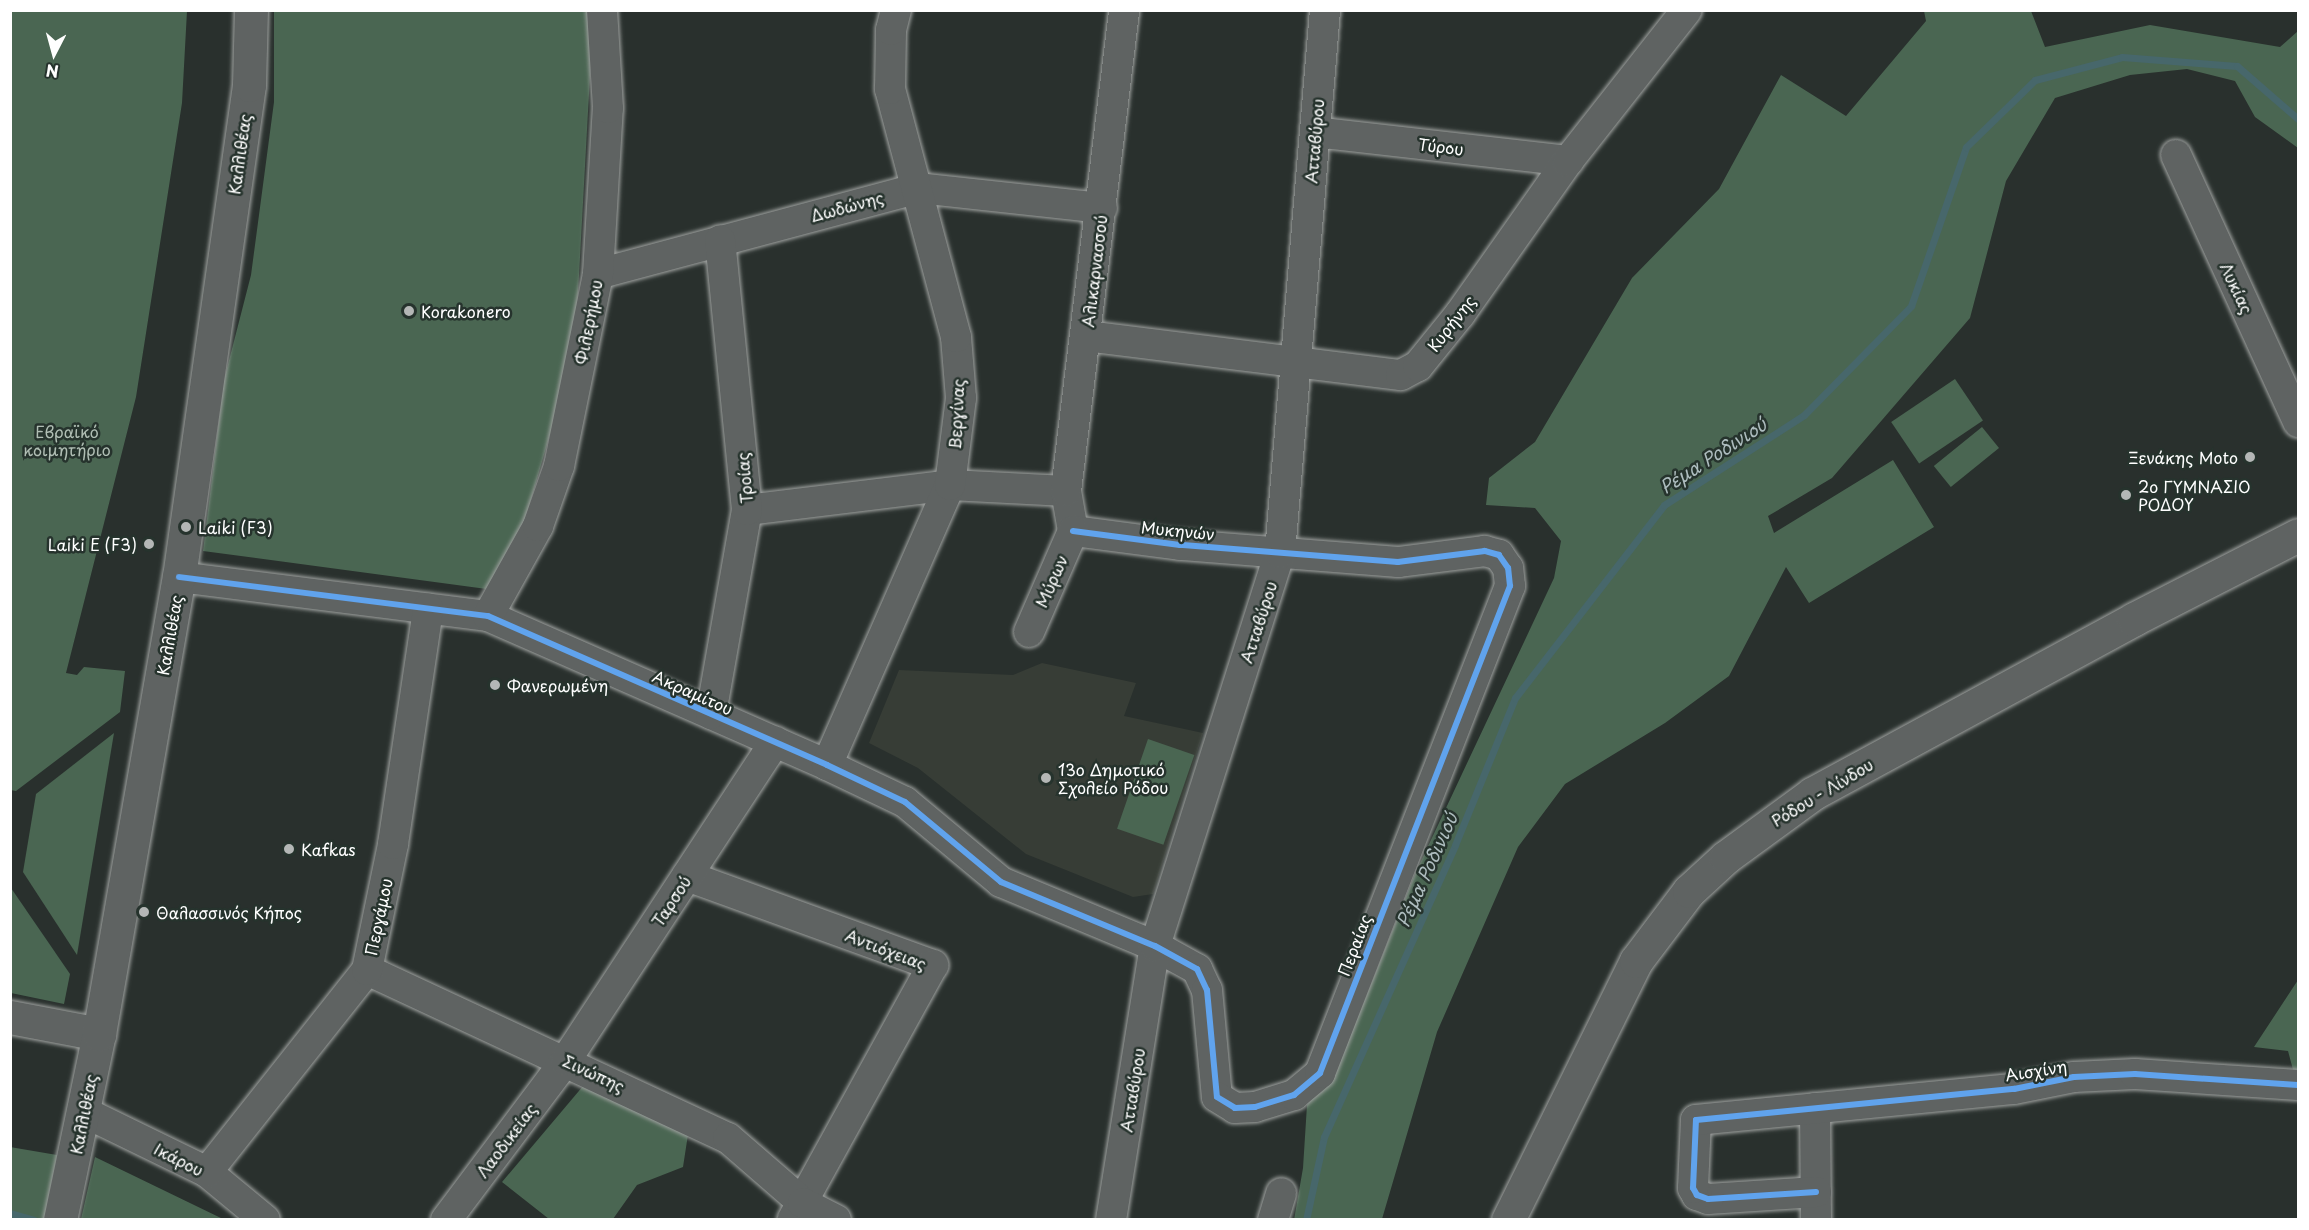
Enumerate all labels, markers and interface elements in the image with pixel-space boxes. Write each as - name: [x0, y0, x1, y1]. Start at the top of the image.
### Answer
- north arrow: [24, 24, 84, 84]
- text: N: [45, 59, 60, 84]
- street label: Ατταβύρου: [1301, 98, 1327, 184]
- street label: Καλλιθέας: [224, 112, 254, 196]
- street label: Τύρου: [1417, 134, 1465, 158]
- street label: Δωδώνης: [808, 187, 886, 225]
- street label: Αλικαρνασσού: [1078, 214, 1110, 328]
- street label: Λυκίας: [2217, 259, 2257, 317]
- street label: Φιλερήμου: [570, 278, 606, 366]
- street label: Κυρήνης: [1423, 291, 1479, 355]
- place label: Korakonero: [421, 301, 511, 321]
- marker: Korakonero: [402, 304, 416, 318]
- street label: Βεργίνας: [945, 378, 967, 450]
- water label: Ρέμα Ροδινιού: [1656, 414, 1770, 498]
- park label: Εβραϊκό κοιμητήριο: [23, 421, 111, 459]
- place label: Ξενάκης Moto: [2128, 447, 2238, 467]
- marker: Ξενάκης Moto: [2243, 450, 2257, 464]
- street label: Τροίας: [732, 452, 756, 504]
- place label: 2ο ΓΥΜΝΑΣΙΟ ΡΟΔΟΥ: [2138, 476, 2251, 514]
- marker: 2ο ΓΥΜΝΑΣΙΟ ΡΟΔΟΥ: [2119, 488, 2133, 502]
- place label: Laiki (F3): [198, 517, 273, 537]
- street label: Μυκηνών: [1140, 517, 1216, 543]
- marker: Laiki (F3): [179, 520, 193, 534]
- place label: Laiki E (F3): [46, 534, 137, 554]
- marker: Laiki E (F3): [142, 537, 156, 551]
- street label: Μύρων: [1031, 552, 1071, 610]
- street label: Ατταβύρου: [1236, 579, 1280, 665]
- street label: Καλλιθέας: [153, 593, 185, 677]
- street label: Ακραμίτου: [650, 666, 736, 718]
- place label: Φανερωμένη: [507, 675, 608, 695]
- marker: Φανερωμένη: [488, 678, 502, 692]
- street label: Ρόδου - Λίνδου: [1767, 754, 1877, 830]
- place label: 13ο Δημοτικό Σχολείο Ρόδου: [1058, 759, 1169, 797]
- marker: 13ο Δημοτικό Σχολείο Ρόδου: [1039, 771, 1053, 785]
- water label: Ρέμα Ροδινιού: [1392, 810, 1462, 930]
- place label: Kafkas: [301, 839, 355, 859]
- marker: Kafkas: [282, 842, 296, 856]
- street label: Ταρσού: [647, 872, 695, 930]
- street label: Περγάμου: [360, 876, 396, 958]
- place label: Θαλασσινός Κήπος: [156, 902, 303, 922]
- marker: Θαλασσινός Κήπος: [137, 905, 151, 919]
- street label: Περαίας: [1333, 911, 1375, 979]
- street label: Αντιόχειας: [843, 925, 929, 973]
- street label: Ατταβύρου: [1116, 1047, 1148, 1133]
- street label: Σινώπης: [560, 1050, 628, 1096]
- street label: Αισχίνη: [2004, 1056, 2068, 1084]
- street label: Καλλιθέας: [66, 1072, 100, 1156]
- street label: Λαοδικείας: [472, 1099, 540, 1181]
- street label: Ικάρου: [151, 1139, 207, 1179]

